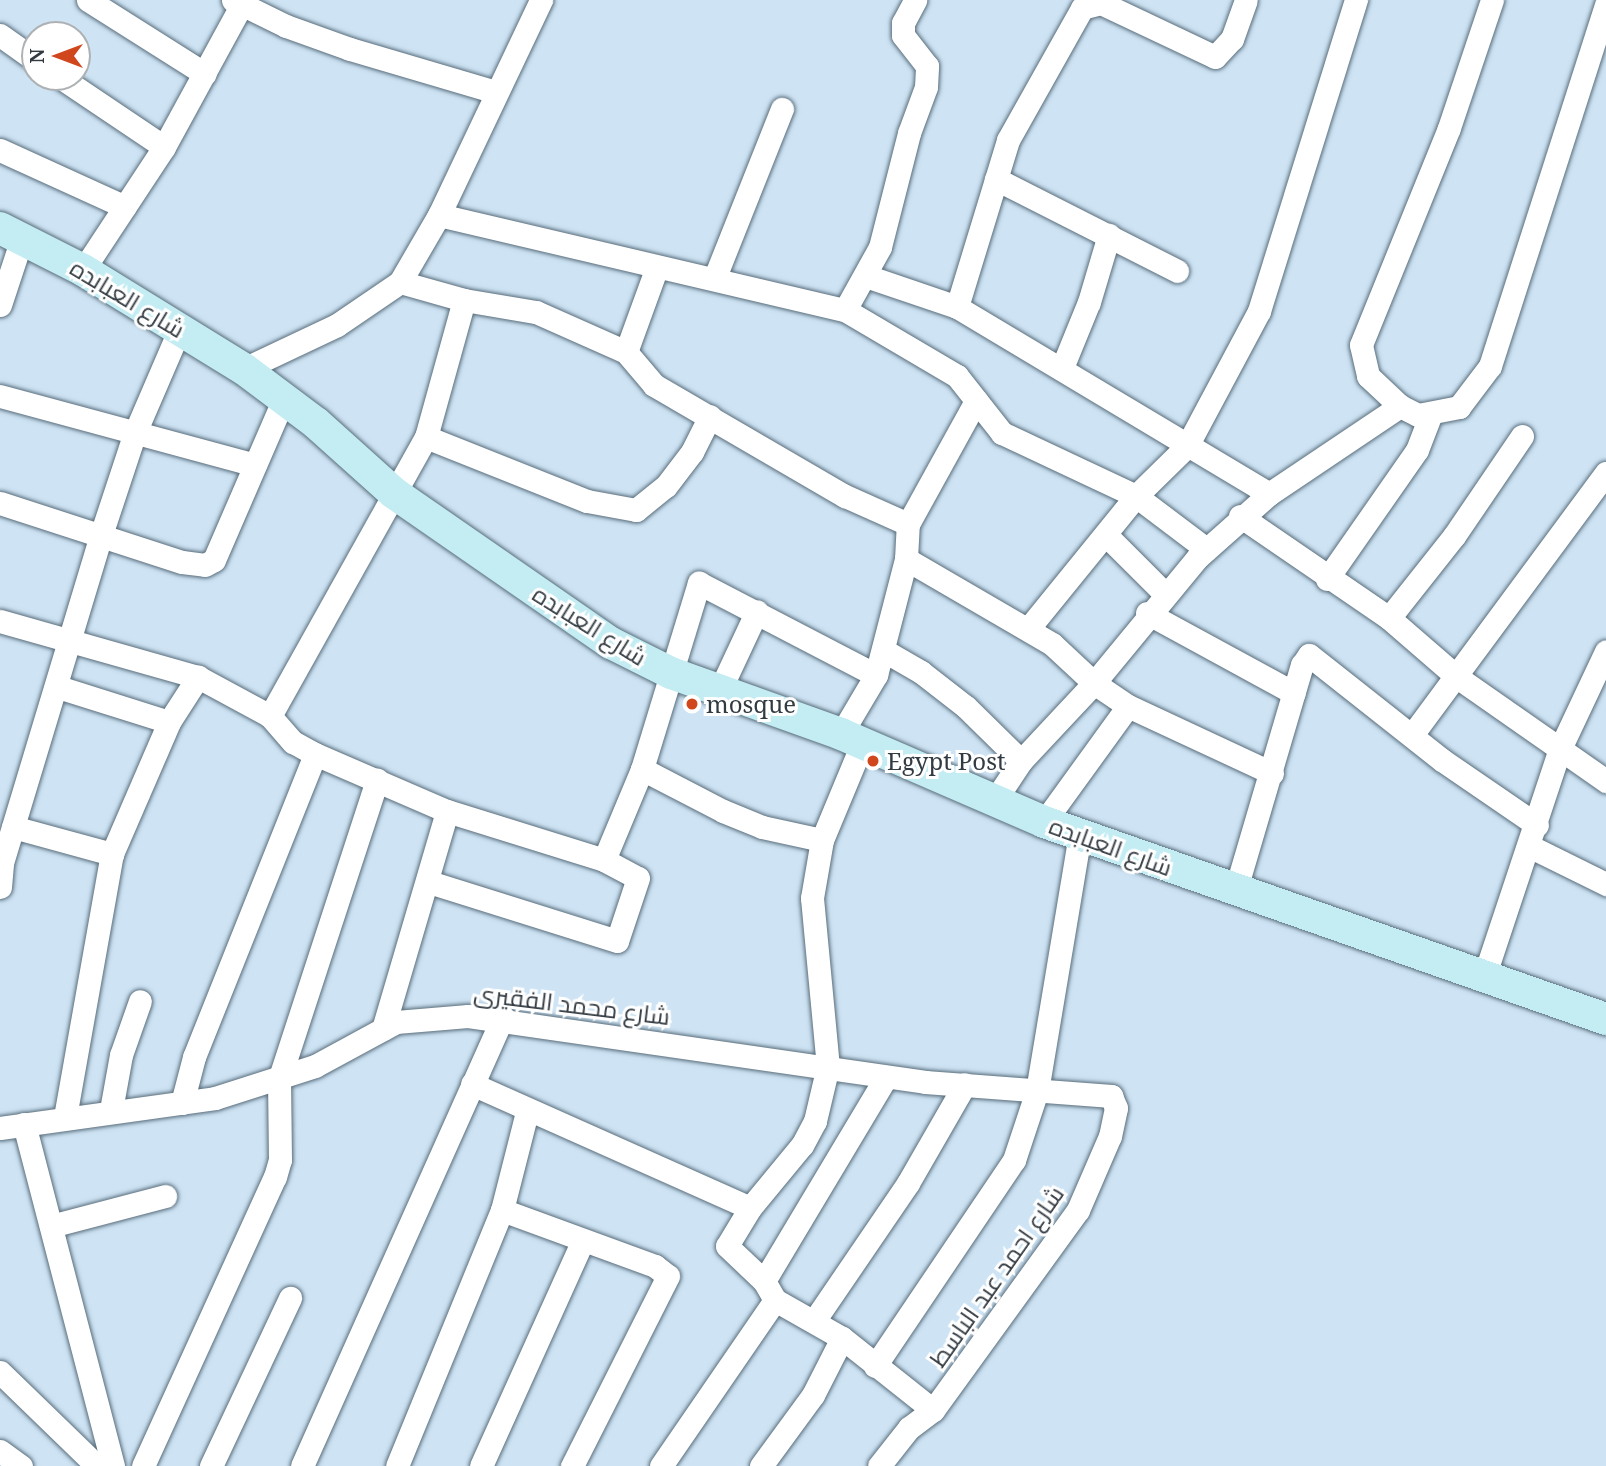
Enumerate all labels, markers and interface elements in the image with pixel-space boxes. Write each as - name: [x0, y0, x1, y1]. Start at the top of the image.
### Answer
- north arrow: [21, 21, 91, 91]
- text: N: [24, 49, 50, 64]
- street label: شارع العبابده: [66, 253, 190, 343]
- street label: شارع العبابده: [528, 579, 652, 671]
- place label: mosque: [706, 690, 796, 718]
- marker: mosque: [684, 696, 700, 712]
- place label: Egypt Post: [887, 747, 1005, 775]
- marker: Egypt Post: [865, 753, 881, 769]
- street label: شارع العبابده: [1046, 811, 1176, 881]
- street label: شارع محمد الفقيرى: [472, 978, 672, 1030]
- street label: شارع احمد عبد الباسط: [923, 1180, 1069, 1372]

